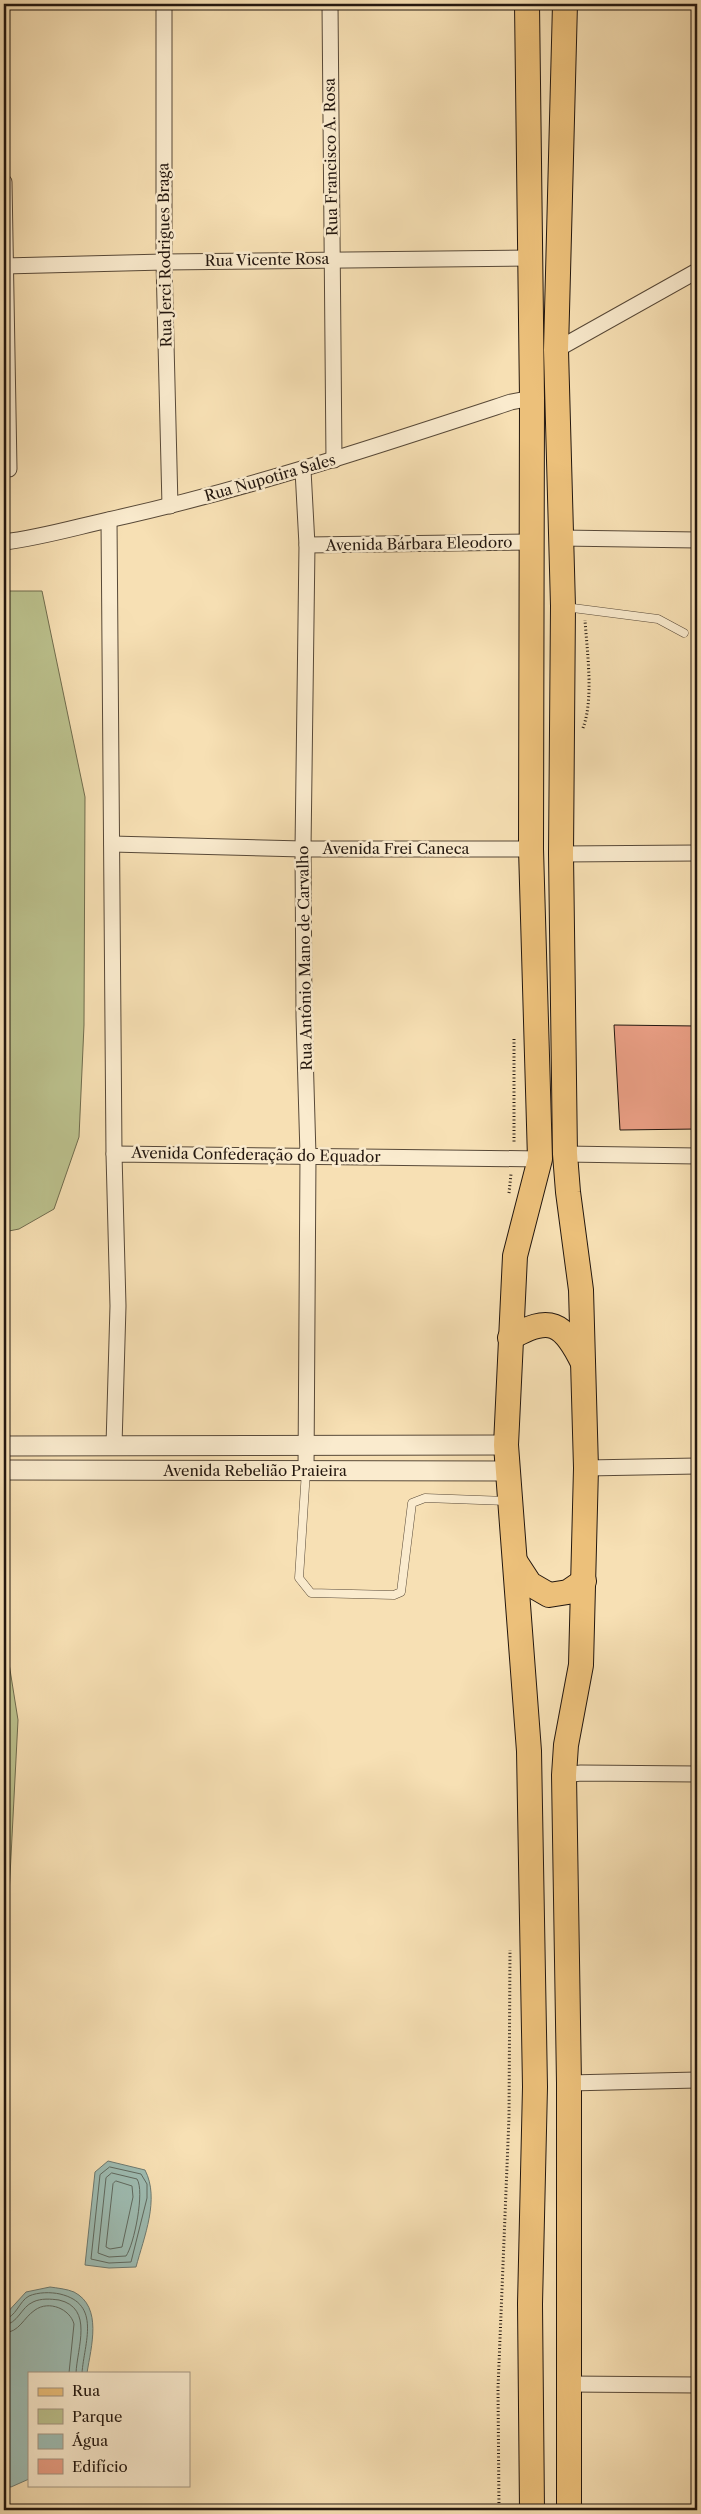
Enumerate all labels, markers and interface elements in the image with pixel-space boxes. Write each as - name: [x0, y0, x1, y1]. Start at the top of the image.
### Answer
- street label: Rua Francisco A. Rosa: [320, 78, 341, 236]
- street label: Rua Jerci Rodrigues Braga: [153, 163, 176, 347]
- street label: Rua Vicente Rosa: [205, 249, 330, 270]
- street label: Rua Nupotira Sales: [202, 450, 338, 505]
- street label: Avenida Bárbara Eleodoro: [324, 532, 513, 555]
- street label: Avenida Frei Caneca: [322, 839, 470, 858]
- street label: Rua Antônio Mano de Carvalho: [293, 845, 316, 1071]
- street label: Avenida Confederação do Equador: [130, 1143, 381, 1166]
- street label: Avenida Rebelião Praieira: [162, 1461, 347, 1480]
- legend: [28, 2372, 190, 2486]
- text: Rua: [72, 2381, 100, 2400]
- text: Parque: [72, 2407, 122, 2426]
- text: Água: [71, 2431, 108, 2450]
- text: Edifício: [72, 2457, 128, 2476]

